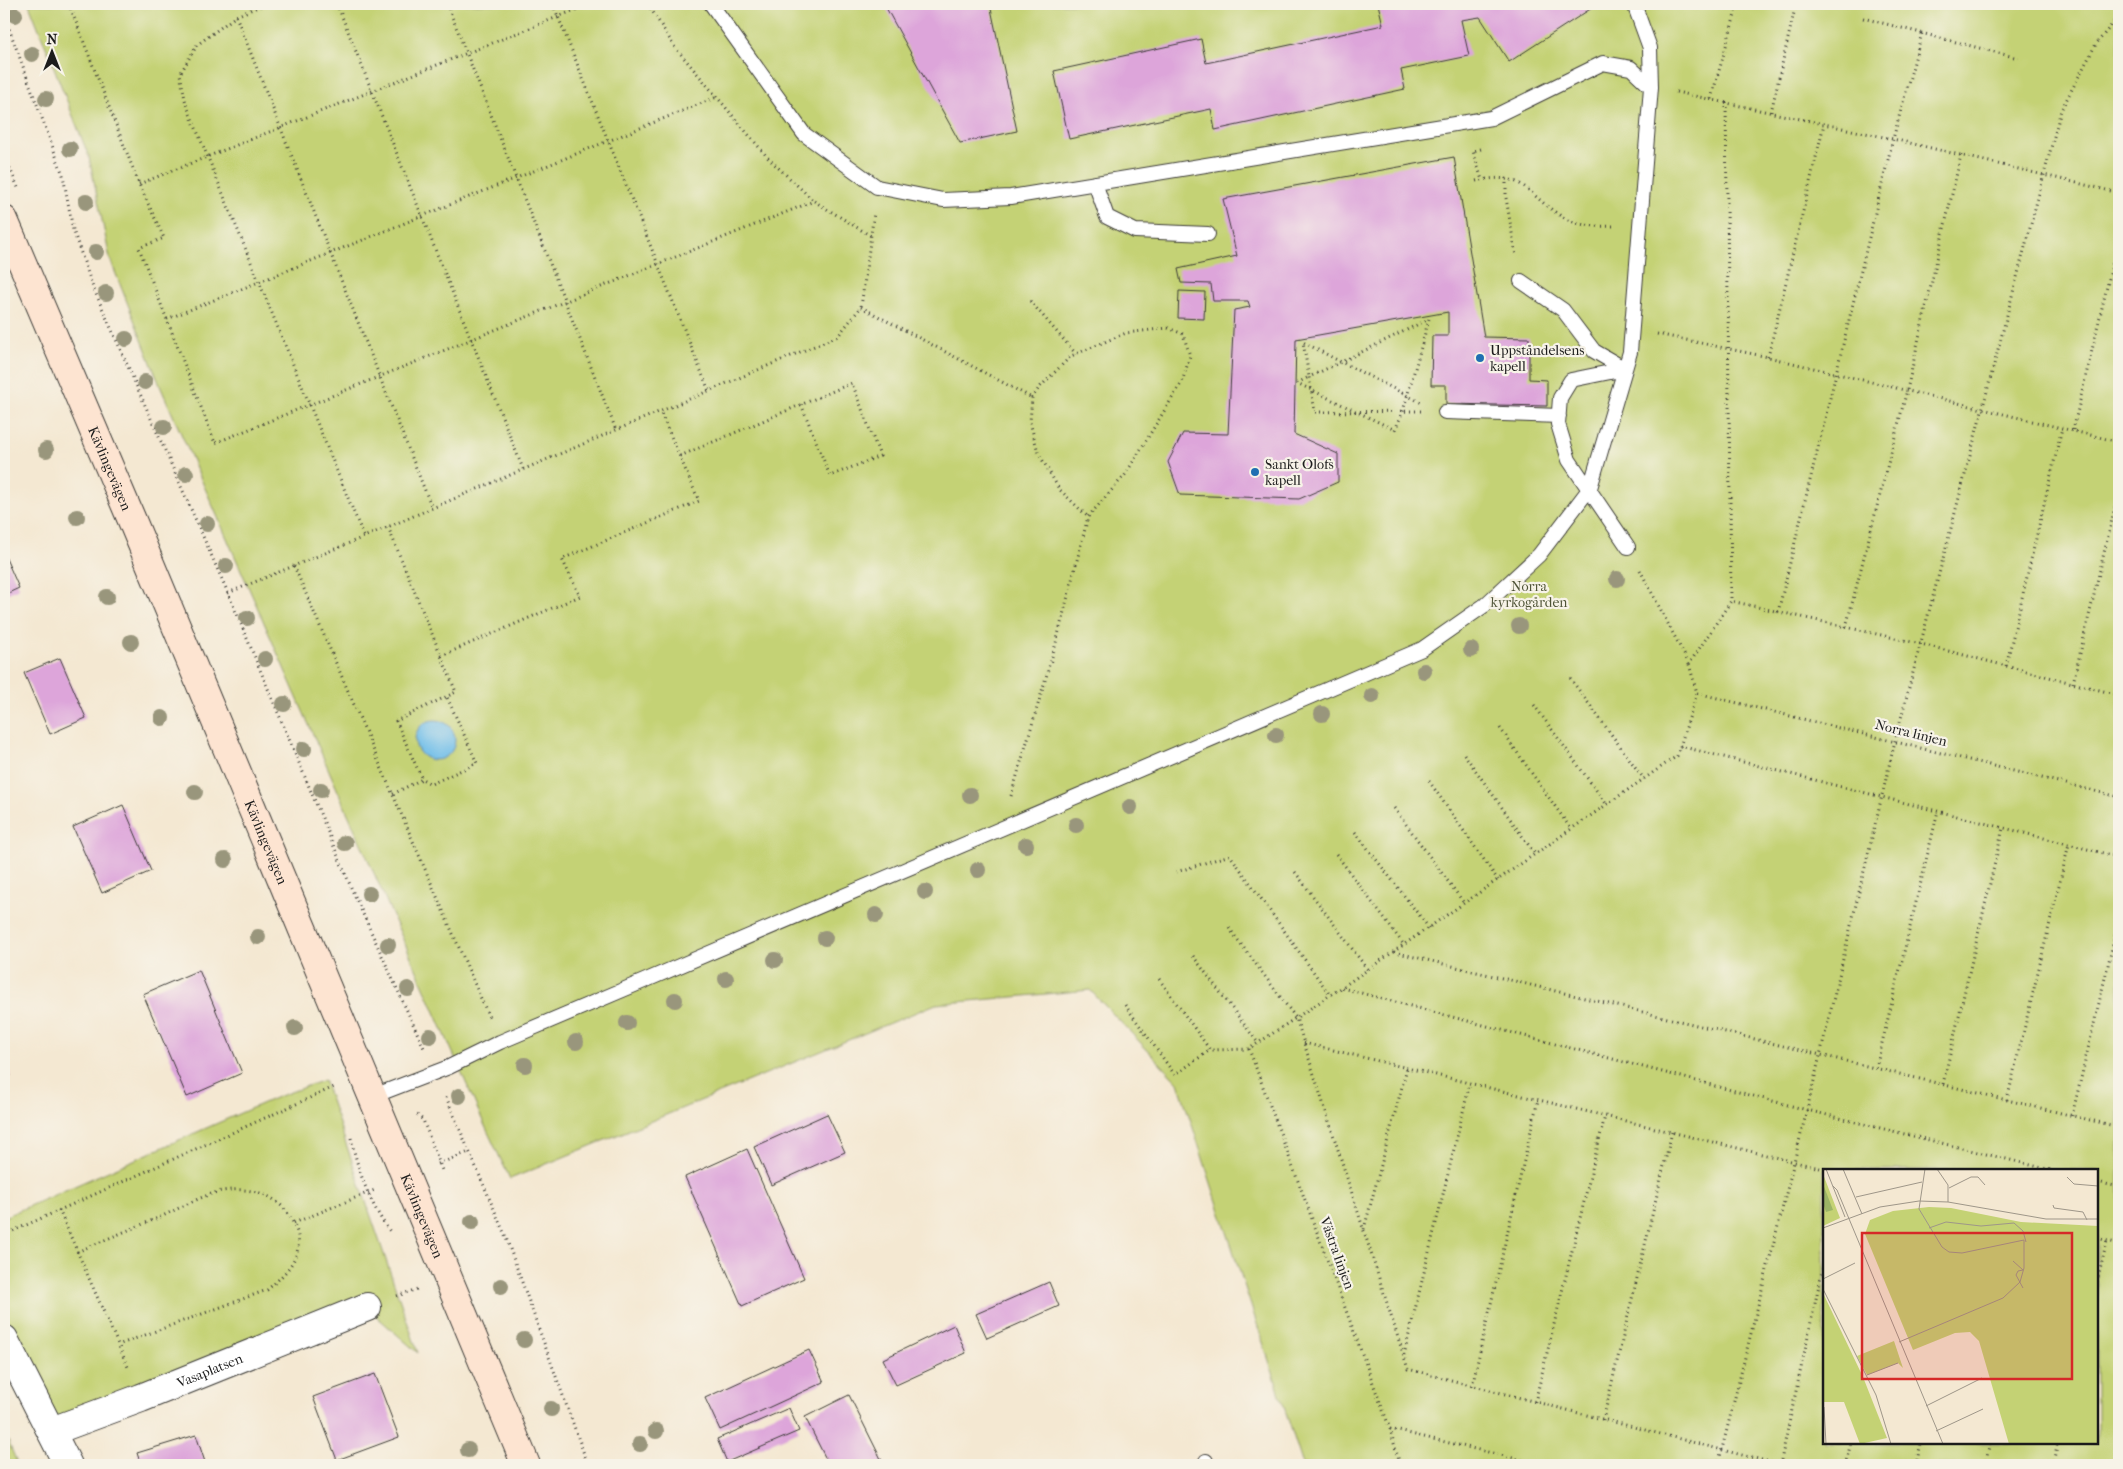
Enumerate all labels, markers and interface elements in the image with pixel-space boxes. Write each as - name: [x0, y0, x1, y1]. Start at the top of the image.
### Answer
- north arrow: [28, 28, 78, 78]
- text: N: [47, 31, 58, 48]
- place label: Uppståndelsens kapell: [1490, 342, 1585, 375]
- marker: Uppståndelsens kapell: [1474, 352, 1486, 364]
- street label: Kävlingevägen: [84, 424, 135, 513]
- place label: Sankt Olofs kapell: [1265, 456, 1334, 489]
- marker: Sankt Olofs kapell: [1249, 466, 1261, 478]
- park label: Norra kyrkogården: [1491, 578, 1568, 611]
- street label: Norra linjen: [1873, 716, 1949, 750]
- street label: Kävlingevägen: [241, 797, 291, 887]
- inset map: [1823, 1169, 2098, 1444]
- street label: Kävlingevägen: [397, 1171, 447, 1261]
- street label: Västra linjen: [1316, 1214, 1358, 1292]
- street label: Vasaplatsen: [173, 1349, 245, 1392]

